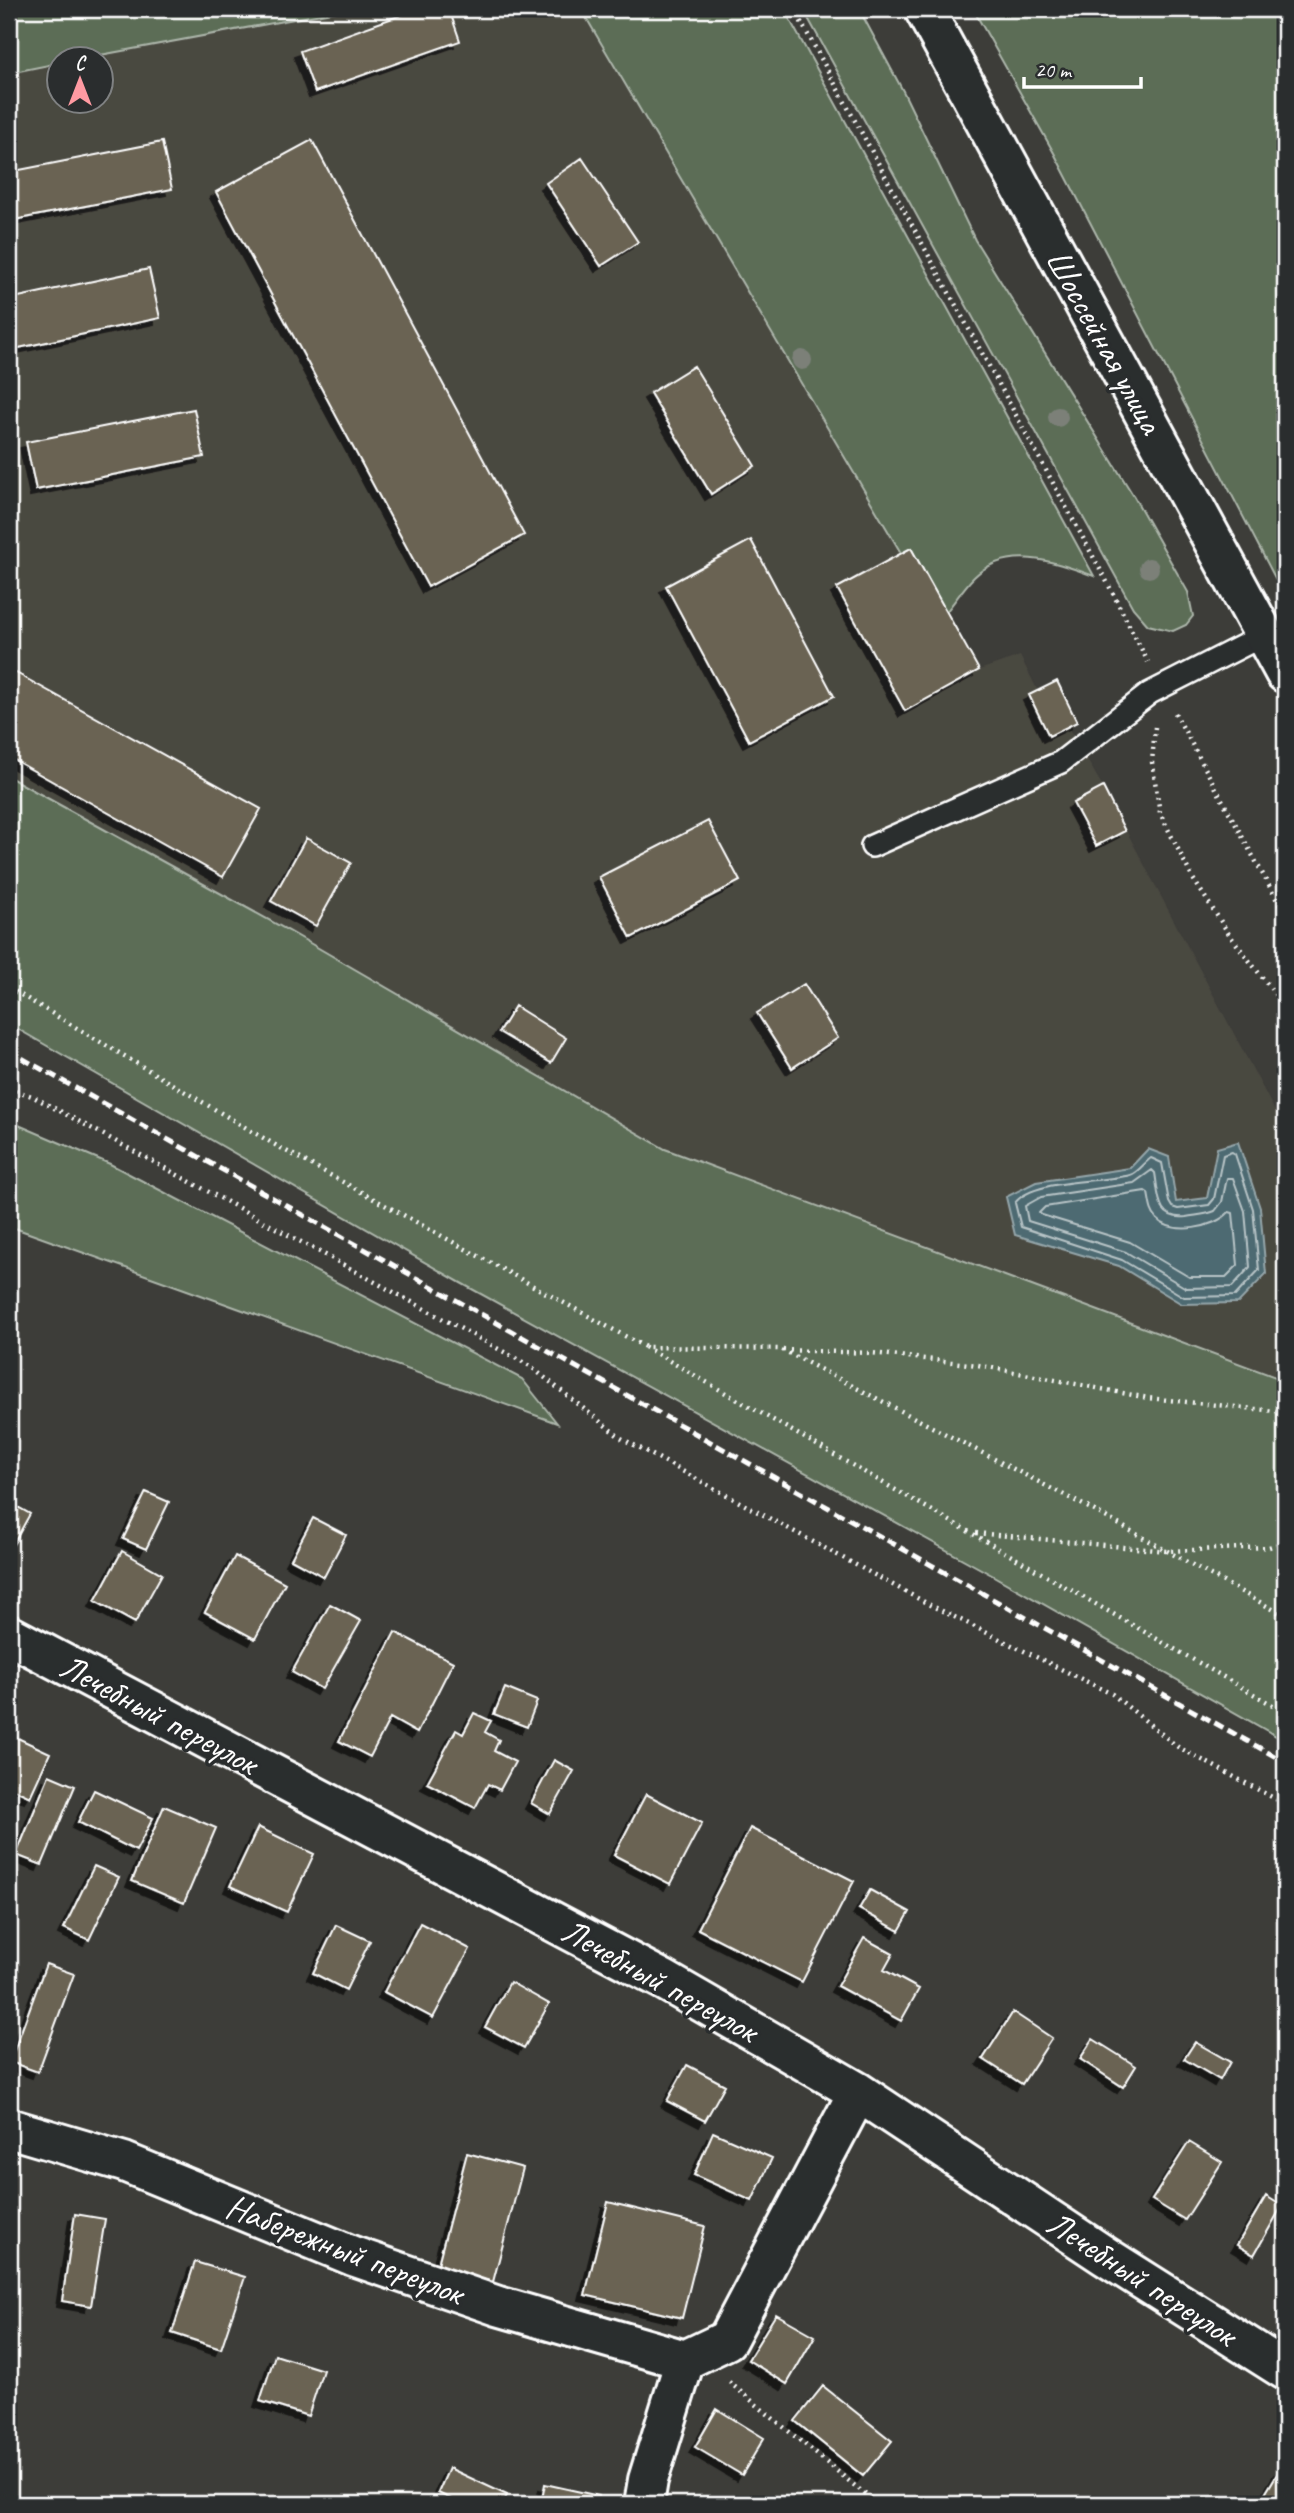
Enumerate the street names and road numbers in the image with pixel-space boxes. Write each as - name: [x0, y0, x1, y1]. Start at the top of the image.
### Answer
- street label: Шоссейная улица: [1035, 241, 1175, 443]
- street label: Лечебный переулок: [52, 1644, 268, 1787]
- street label: Лечебный переулок: [554, 1908, 768, 2054]
- street label: Набережный переулок: [220, 2184, 473, 2316]
- street label: Лечебный переулок: [1038, 2200, 1248, 2358]

